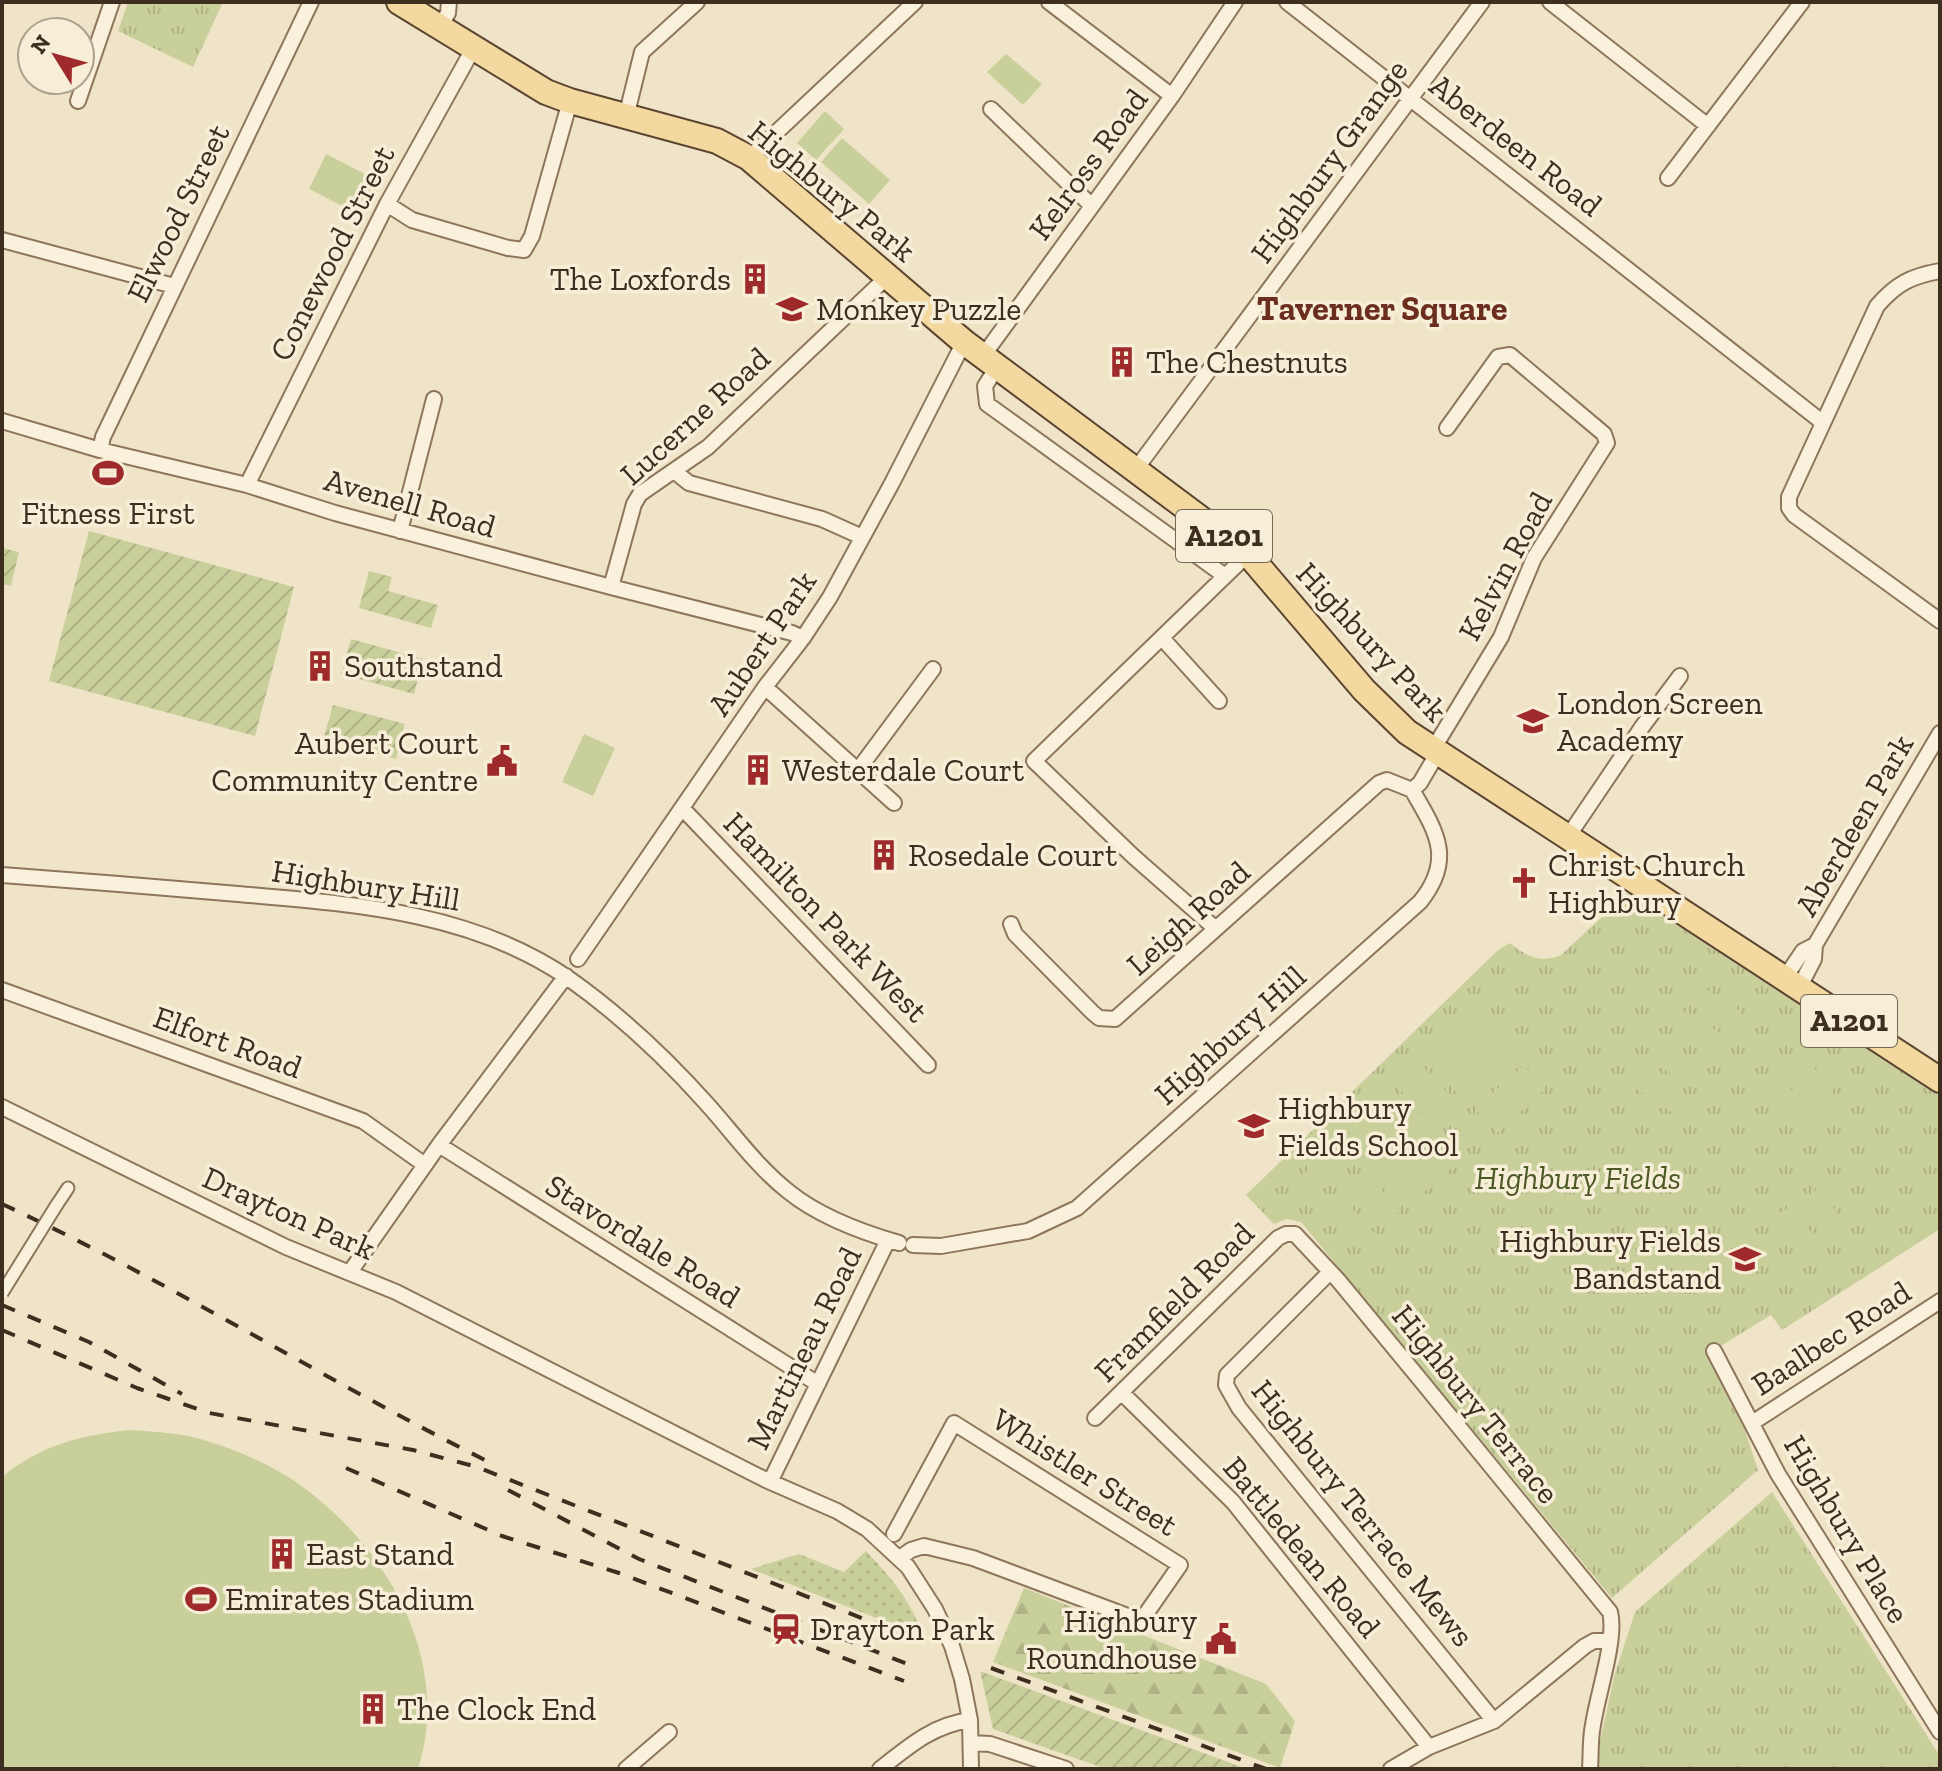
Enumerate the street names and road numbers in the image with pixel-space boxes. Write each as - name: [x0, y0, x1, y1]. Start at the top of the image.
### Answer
- street label: Highbury Grange: [1243, 52, 1415, 270]
- street label: Aberdeen Road: [1422, 66, 1610, 224]
- street label: Kelross Road: [1020, 81, 1156, 247]
- street label: Highbury Park: [741, 112, 923, 270]
- street label: Elwood Street: [119, 118, 237, 308]
- street label: Conewood Street: [261, 139, 403, 367]
- street label: Lucerne Road: [612, 339, 778, 493]
- street label: Avenell Road: [320, 460, 500, 546]
- street label: Kelvin Road: [1450, 485, 1560, 647]
- road number: A1201: [1176, 510, 1272, 562]
- street label: Highbury Park: [1289, 555, 1456, 730]
- street label: Aubert Park: [700, 563, 824, 723]
- street label: Aberdeen Park: [1787, 727, 1921, 922]
- street label: Hamilton Park West: [716, 804, 936, 1030]
- street label: Highbury Hill: [269, 851, 463, 919]
- street label: Leigh Road: [1119, 853, 1258, 983]
- street label: Highbury Hill: [1147, 957, 1313, 1113]
- road number: A1201: [1801, 995, 1897, 1047]
- street label: Elfort Road: [149, 998, 308, 1087]
- street label: Drayton Park: [197, 1158, 381, 1268]
- street label: Stavordale Road: [539, 1166, 748, 1316]
- street label: Framfield Road: [1086, 1214, 1262, 1390]
- street label: Martineau Road: [739, 1240, 870, 1455]
- street label: Baalbec Road: [1744, 1272, 1918, 1403]
- street label: Highbury Terrace: [1384, 1297, 1568, 1511]
- street label: Highbury Terrace Mews: [1244, 1372, 1482, 1654]
- street label: Whistler Street: [986, 1400, 1185, 1544]
- street label: Highbury Place: [1776, 1428, 1918, 1630]
- street label: Battledean Road: [1215, 1449, 1389, 1646]

